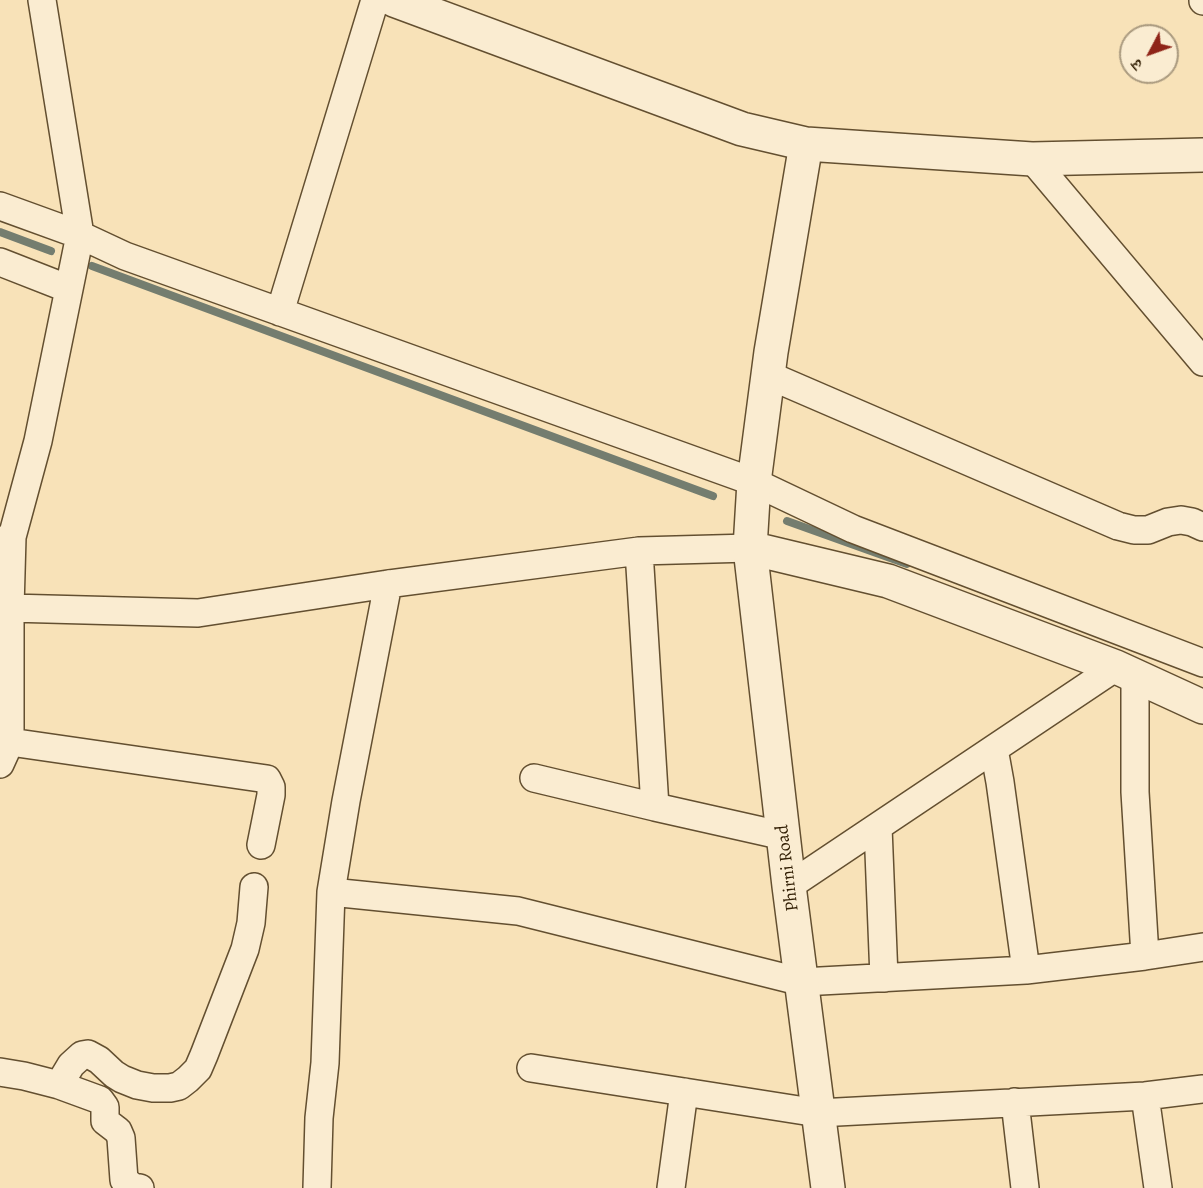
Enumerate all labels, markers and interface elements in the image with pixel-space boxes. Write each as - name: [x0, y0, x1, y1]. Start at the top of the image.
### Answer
- north arrow: [1119, 24, 1179, 84]
- text: उ: [1126, 54, 1148, 75]
- street label: Phirni Road: [772, 823, 804, 913]

